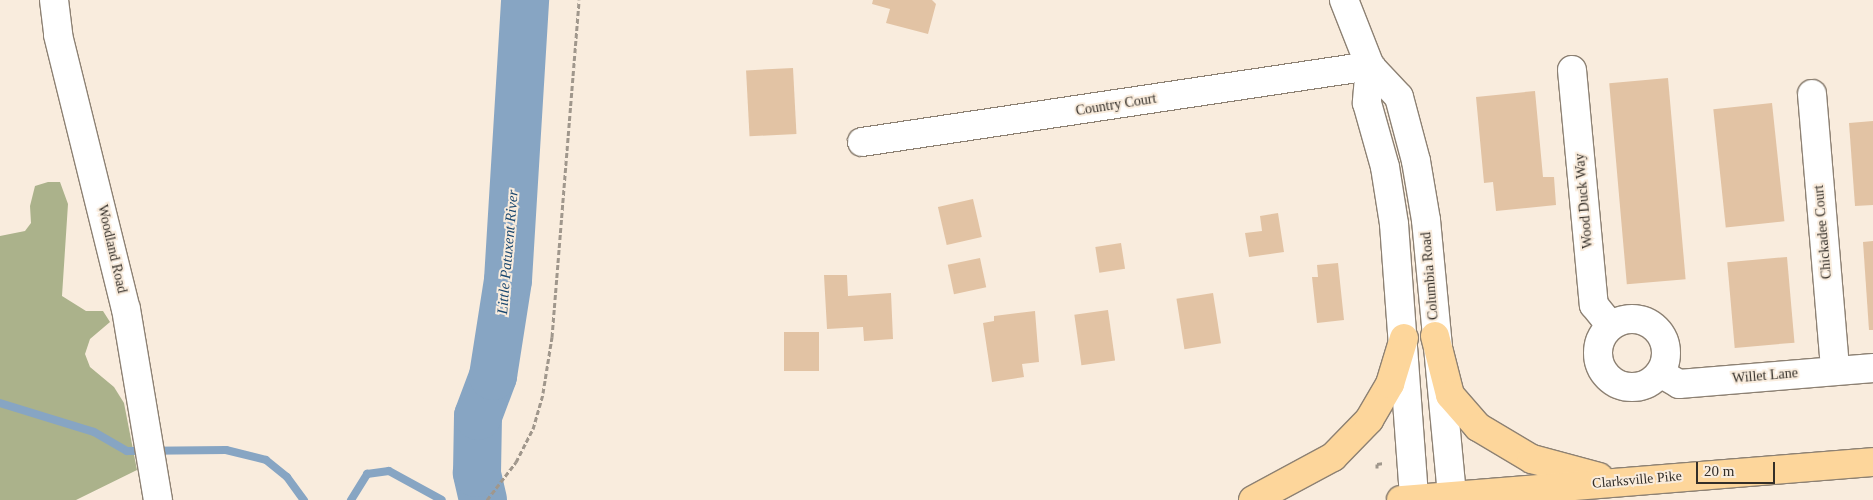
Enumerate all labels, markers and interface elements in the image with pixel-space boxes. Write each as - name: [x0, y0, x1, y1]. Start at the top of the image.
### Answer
- street label: Country Court: [1075, 90, 1157, 120]
- street label: Wood Duck Way: [1571, 153, 1597, 249]
- street label: Chickadee Court: [1811, 184, 1835, 280]
- water label: Little Patuxent River: [494, 189, 522, 315]
- street label: Woodland Road: [94, 203, 130, 295]
- street label: Columbia Road: [1418, 231, 1442, 321]
- street label: Willet Lane: [1731, 365, 1799, 387]
- scale bar: [1698, 452, 1777, 484]
- text: 20 m: [1704, 463, 1734, 479]
- street label: Clarksville Pike: [1592, 468, 1682, 492]

